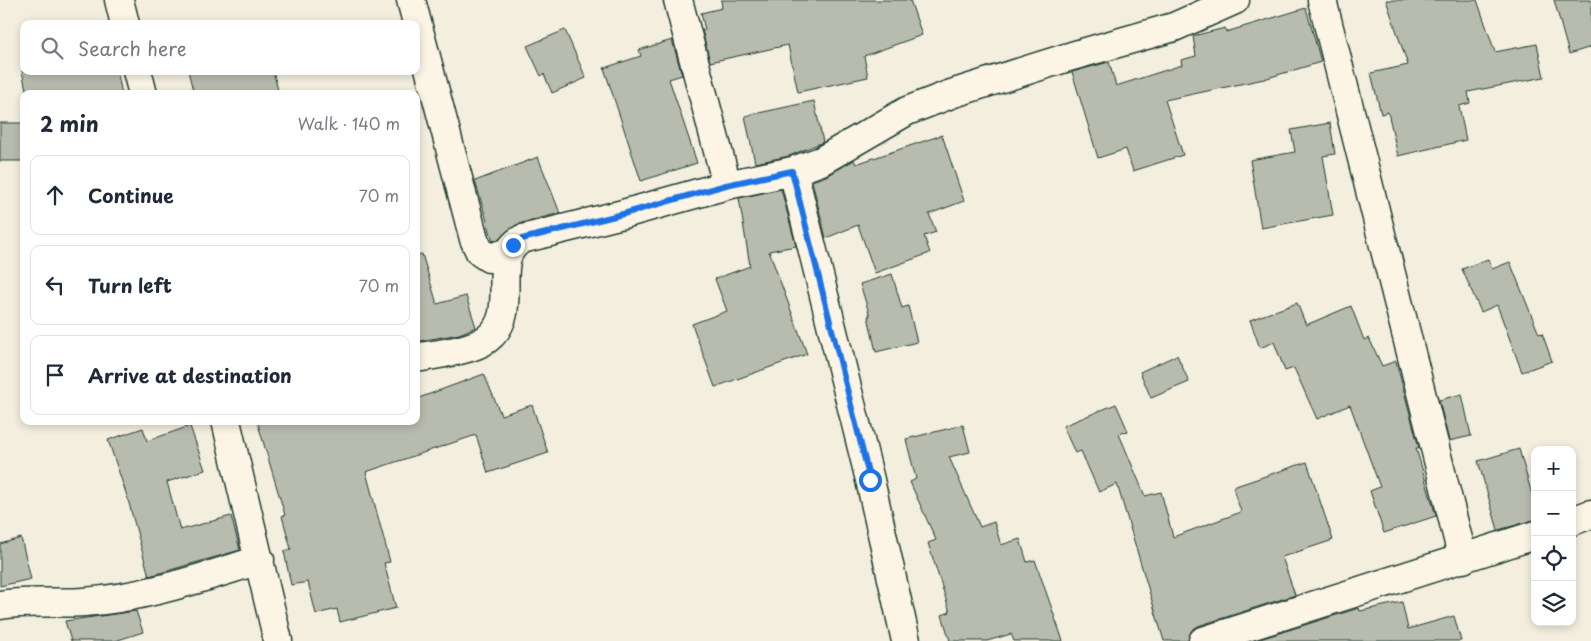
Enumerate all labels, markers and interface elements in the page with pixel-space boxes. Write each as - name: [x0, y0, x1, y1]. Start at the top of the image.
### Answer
- search box: [20, 20, 420, 75]
- icon: search: [38, 34, 66, 62]
- text: Search here: [78, 34, 187, 62]
- text: 2 min: [40, 107, 99, 139]
- text: Walk · 140 m: [298, 111, 400, 135]
- icon: ahead: [41, 181, 69, 209]
- text: Continue: [88, 181, 174, 209]
- text: 70 m: [359, 183, 399, 207]
- route end: [502, 234, 525, 257]
- icon: left: [41, 271, 69, 299]
- text: Turn left: [88, 271, 172, 299]
- text: 70 m: [359, 273, 399, 297]
- icon: arrive: [41, 361, 69, 389]
- text: Arrive at destination: [88, 361, 292, 389]
- map controls: [1531, 446, 1576, 626]
- button: +: [1531, 446, 1576, 491]
- route start: [859, 469, 882, 492]
- button: −: [1531, 491, 1576, 536]
- button: locate: [1531, 536, 1576, 581]
- button: layers: [1531, 581, 1576, 626]

